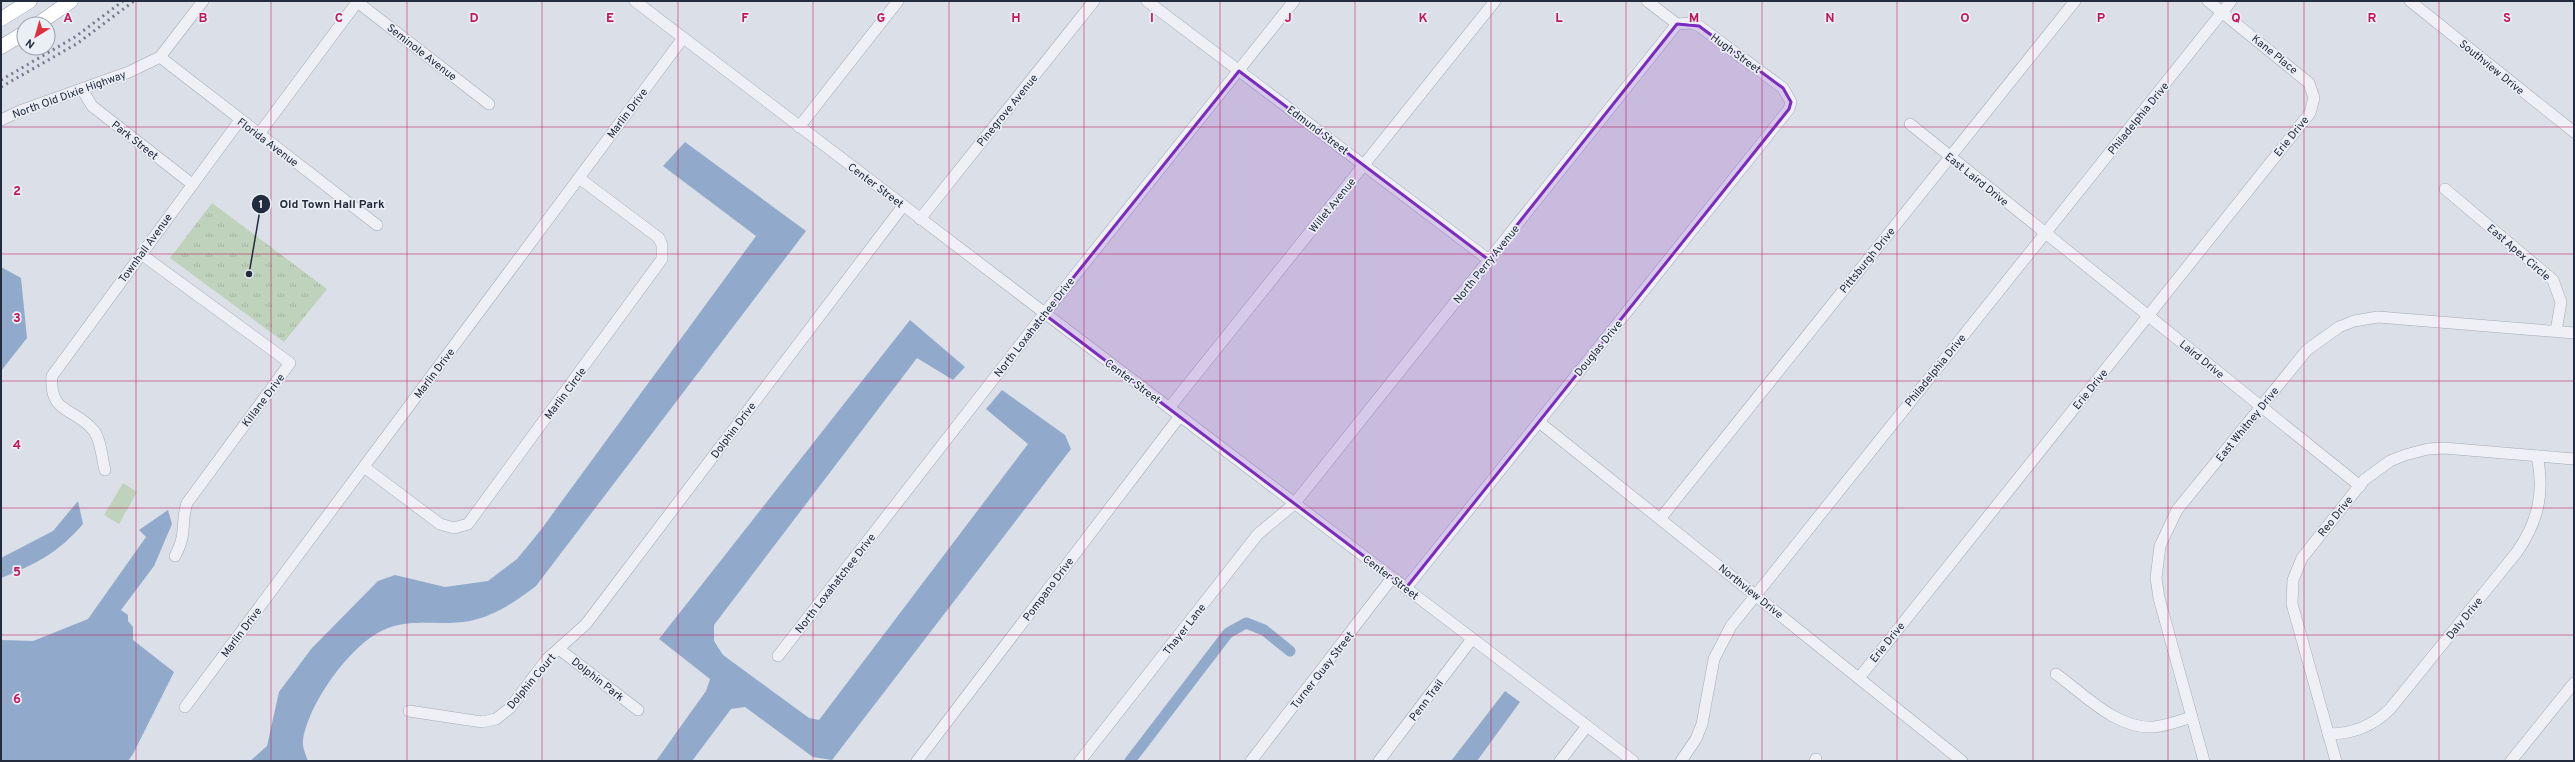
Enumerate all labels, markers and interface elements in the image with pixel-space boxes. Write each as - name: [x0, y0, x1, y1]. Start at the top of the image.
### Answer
- text: A: [63, 11, 73, 27]
- text: B: [199, 11, 208, 27]
- text: C: [335, 11, 343, 27]
- text: D: [469, 11, 479, 27]
- text: E: [606, 11, 614, 27]
- text: F: [741, 11, 749, 27]
- text: G: [877, 11, 886, 27]
- text: H: [1011, 11, 1021, 27]
- text: I: [1150, 11, 1154, 27]
- text: J: [1284, 11, 1292, 27]
- text: K: [1418, 11, 1428, 27]
- text: L: [1555, 11, 1563, 27]
- text: M: [1689, 11, 1699, 27]
- text: N: [1825, 11, 1835, 27]
- text: O: [1960, 11, 1970, 27]
- text: P: [2097, 11, 2106, 27]
- text: Q: [2231, 11, 2241, 27]
- text: R: [2368, 11, 2377, 27]
- text: S: [2503, 11, 2511, 27]
- north arrow: [16, 16, 56, 56]
- street label: Seminole Avenue: [384, 21, 459, 84]
- street label: Hugh Street: [1707, 31, 1763, 77]
- street label: Kane Place: [2249, 32, 2300, 78]
- text: N: [23, 35, 38, 51]
- street label: Southview Drive: [2456, 37, 2527, 98]
- street label: North Old Dixie Highway: [11, 68, 128, 122]
- street label: Pinegrove Avenue: [974, 72, 1041, 150]
- street label: Philadelphia Drive: [2105, 79, 2172, 158]
- street label: Marlin Drive: [604, 86, 651, 141]
- street label: Edmund Street: [1284, 103, 1351, 158]
- street label: Erie Drive: [2271, 113, 2312, 160]
- street label: Florida Avenue: [234, 115, 301, 170]
- street label: Park Street: [108, 118, 161, 163]
- street label: East Laird Drive: [1942, 150, 2011, 210]
- street label: Center Street: [845, 160, 906, 211]
- street label: Willet Avenue: [1306, 175, 1359, 236]
- text: 2: [13, 184, 21, 200]
- callout: Old Town Hall Park: [251, 192, 392, 216]
- text: 1: [259, 197, 263, 213]
- text: Old Town Hall Park: [279, 197, 385, 213]
- street label: Townhall Avenue: [116, 211, 176, 286]
- street label: East Apex Circle: [2484, 221, 2553, 284]
- street label: North Perry Avenue: [1451, 222, 1523, 307]
- street label: Pittsburgh Drive: [1837, 225, 1899, 296]
- street label: North Loxahatchee Drive: [991, 275, 1078, 380]
- text: 3: [13, 311, 21, 327]
- street label: Douglas Drive: [1572, 318, 1626, 380]
- street label: Philadelphia Drive: [1902, 331, 1969, 410]
- street label: Laird Drive: [2176, 337, 2227, 382]
- street label: Marlin Drive: [411, 346, 458, 401]
- street label: Center Street: [1102, 356, 1163, 407]
- street label: Marlin Circle: [542, 365, 590, 422]
- street label: Erie Drive: [2070, 366, 2111, 413]
- street label: Killane Drive: [239, 371, 288, 430]
- street label: East Whitney Drive: [2213, 384, 2282, 465]
- street label: Dolphin Drive: [708, 400, 759, 461]
- text: 4: [13, 438, 21, 454]
- street label: Reo Drive: [2315, 494, 2356, 540]
- street label: North Loxahatchee Drive: [792, 531, 879, 636]
- street label: Center Street: [1360, 552, 1421, 603]
- street label: Pompano Drive: [1020, 555, 1077, 624]
- street label: Northview Drive: [1715, 561, 1786, 622]
- text: 5: [13, 565, 21, 581]
- street label: Daly Drive: [2443, 595, 2486, 643]
- street label: Thayer Lane: [1160, 601, 1209, 658]
- street label: Marlin Drive: [218, 605, 265, 660]
- street label: Erie Drive: [1867, 619, 1908, 666]
- street label: Turner Quay Street: [1288, 629, 1357, 712]
- street label: Dolphin Court: [504, 651, 559, 712]
- street label: Dolphin Park: [568, 655, 627, 705]
- street label: Penn Trail: [1407, 677, 1447, 724]
- text: 6: [13, 692, 21, 708]

